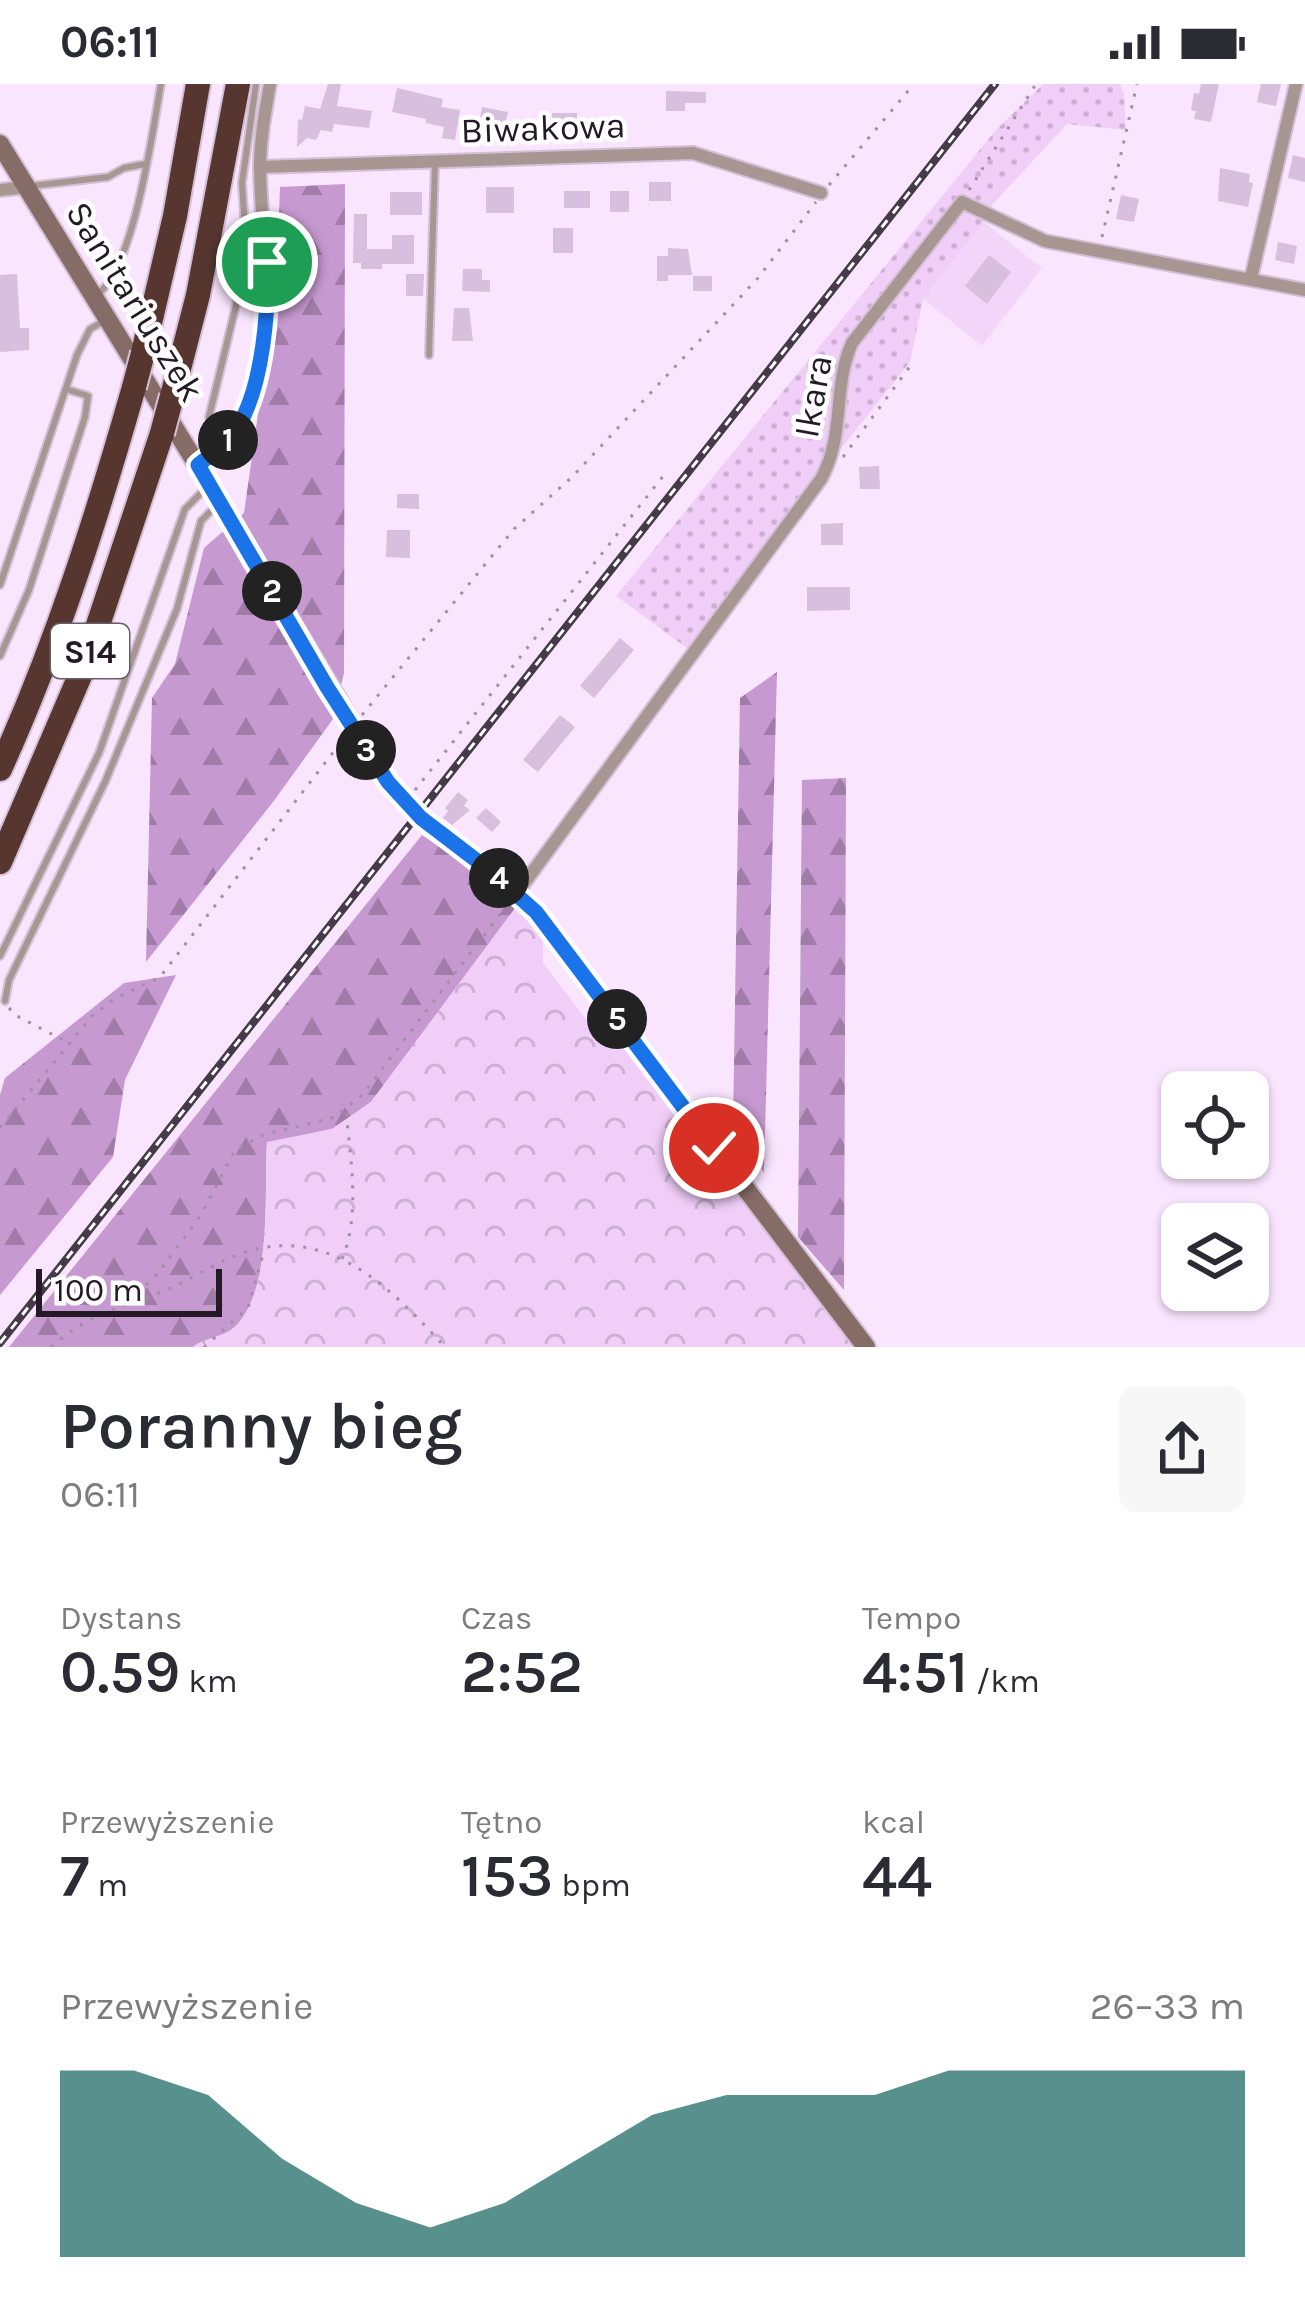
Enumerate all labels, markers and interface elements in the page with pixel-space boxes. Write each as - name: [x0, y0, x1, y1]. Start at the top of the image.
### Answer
- text: 06:11: [60, 16, 160, 68]
- street label: Biwakowa: [460, 104, 626, 152]
- street label: Sanitariuszek: [57, 194, 213, 409]
- pin: [216, 211, 318, 313]
- icon: arrive: [234, 229, 300, 295]
- street label: Ikara: [785, 352, 841, 441]
- pin: 1: [198, 410, 258, 470]
- text: 1: [222, 421, 234, 459]
- pin: 2: [242, 561, 302, 621]
- text: 2: [262, 572, 282, 610]
- road number: S14: [51, 624, 129, 678]
- pin: 3: [336, 720, 396, 780]
- text: 3: [356, 731, 376, 769]
- pin: 4: [469, 848, 529, 908]
- text: 4: [489, 859, 509, 897]
- pin: 5: [587, 989, 647, 1049]
- text: 5: [607, 1000, 627, 1038]
- map controls: [1161, 1071, 1269, 1311]
- button: locate: [1161, 1071, 1269, 1179]
- pin: [663, 1097, 765, 1199]
- icon: check: [681, 1115, 747, 1181]
- button: layers: [1161, 1203, 1269, 1311]
- scale bar: [36, 1263, 222, 1316]
- text: 100 m: [54, 1271, 143, 1309]
- button: share: [1119, 1386, 1245, 1512]
- text: Poranny bieg: [60, 1387, 463, 1465]
- text: 06:11: [60, 1471, 140, 1517]
- text: Dystans: [60, 1599, 182, 1637]
- text: Czas: [461, 1599, 532, 1637]
- text: Tempo: [862, 1599, 961, 1637]
- text: 0.59: [60, 1637, 180, 1707]
- text: 2:52: [461, 1637, 583, 1707]
- text: 4:51: [862, 1637, 968, 1707]
- text: km: [180, 1662, 238, 1700]
- text: /km: [968, 1662, 1040, 1700]
- text: Przewyższenie: [60, 1803, 274, 1841]
- text: Tętno: [461, 1803, 542, 1841]
- text: kcal: [862, 1803, 925, 1841]
- text: 7: [60, 1841, 89, 1911]
- text: 153: [461, 1841, 553, 1911]
- text: 44: [862, 1841, 932, 1911]
- text: m: [89, 1866, 128, 1904]
- text: bpm: [553, 1866, 631, 1904]
- text: Przewyższenie: [60, 1983, 313, 2029]
- text: 26–33 m: [1090, 1983, 1245, 2029]

